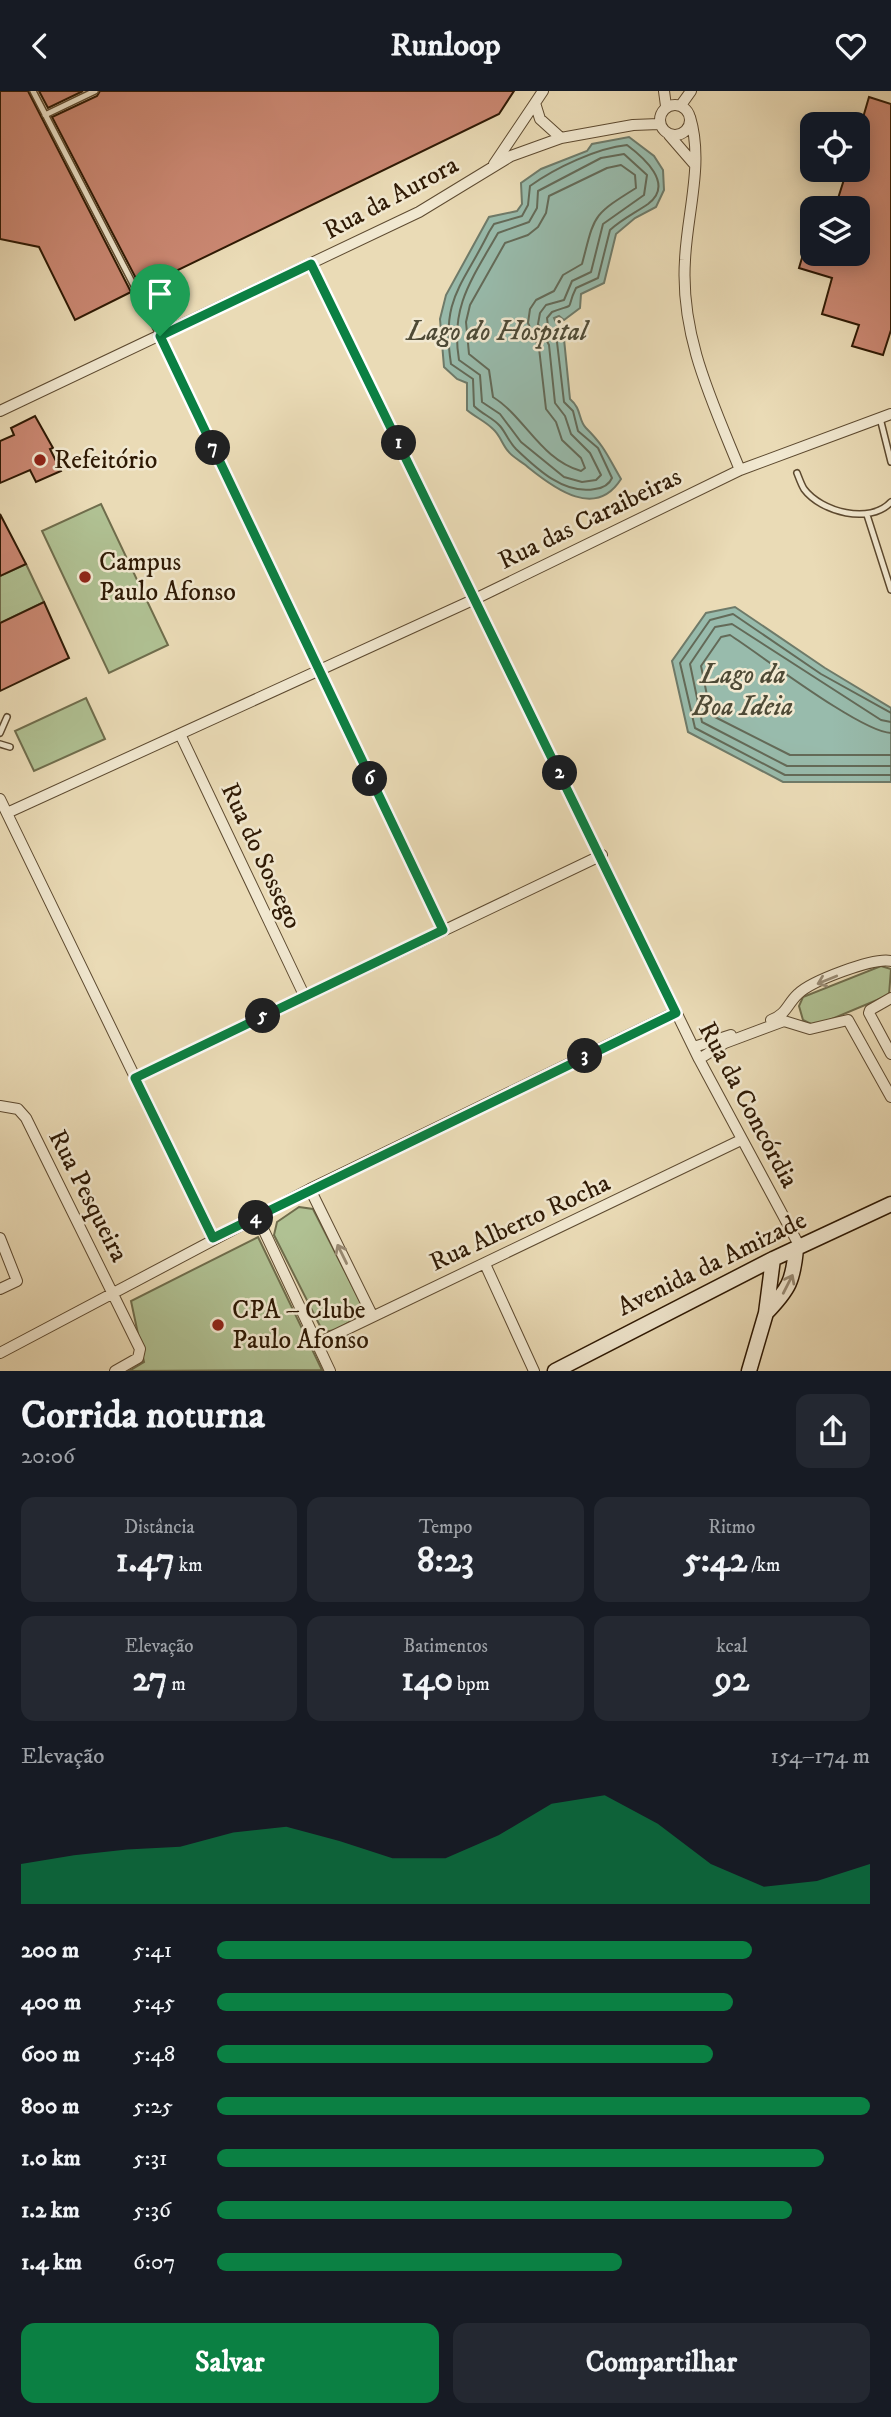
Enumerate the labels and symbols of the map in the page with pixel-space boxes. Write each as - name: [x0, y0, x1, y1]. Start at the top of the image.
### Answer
- street label: Rua da Aurora: [318, 149, 464, 247]
- pin: [130, 264, 190, 336]
- water label: Lago do Hospital: [404, 314, 590, 349]
- pin: 1: [382, 425, 416, 461]
- pin: 7: [196, 431, 230, 465]
- place label: Refeitório: [54, 444, 157, 477]
- marker: Refeitório: [32, 452, 48, 468]
- street label: Rua das Caraibeiras: [493, 460, 687, 578]
- place label: Campus Paulo Afonso: [99, 546, 236, 609]
- marker: Campus Paulo Afonso: [77, 569, 93, 585]
- water label: Lago da Boa Ideia: [692, 657, 793, 724]
- pin: 2: [542, 755, 578, 791]
- pin: 6: [352, 761, 388, 797]
- street label: Rua do Sossego: [213, 778, 309, 934]
- one-way arrow: [816, 974, 838, 987]
- pin: 5: [246, 999, 280, 1033]
- street label: Rua da Concórdia: [690, 1016, 806, 1194]
- pin: 3: [568, 1039, 602, 1073]
- street label: Rua Pesqueira: [41, 1124, 135, 1268]
- street label: Rua Alberto Rocha: [424, 1167, 616, 1279]
- pin: 4: [238, 1201, 274, 1235]
- street label: Avenida da Amizade: [612, 1204, 812, 1324]
- one-way arrow: [334, 1244, 348, 1265]
- one-way arrow: [782, 1274, 796, 1295]
- place label: CPA – Clube Paulo Afonso: [232, 1294, 369, 1357]
- marker: CPA – Clube Paulo Afonso: [210, 1317, 226, 1333]

